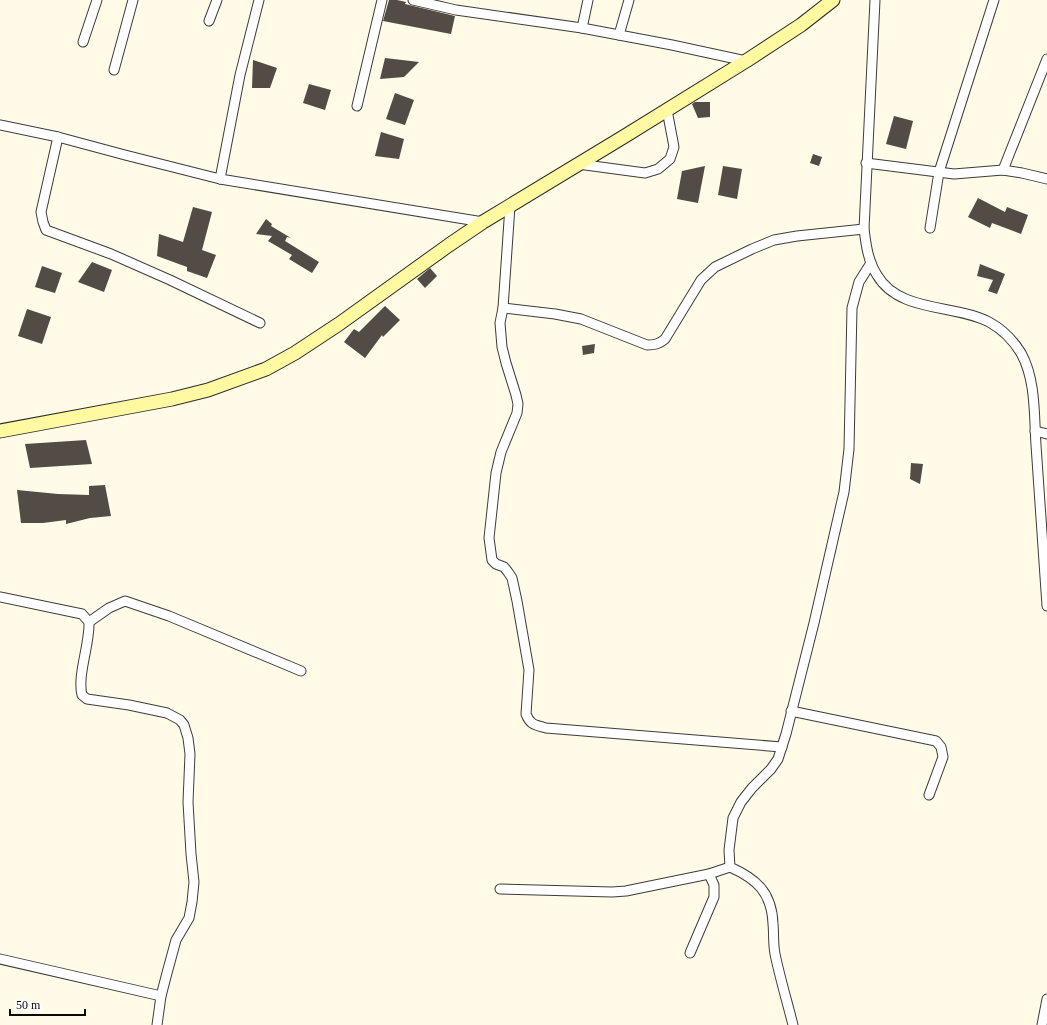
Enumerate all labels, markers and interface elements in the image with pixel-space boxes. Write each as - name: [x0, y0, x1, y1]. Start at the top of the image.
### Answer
- scale bar: [10, 991, 85, 1017]
- text: 50 m: [16, 998, 41, 1012]

